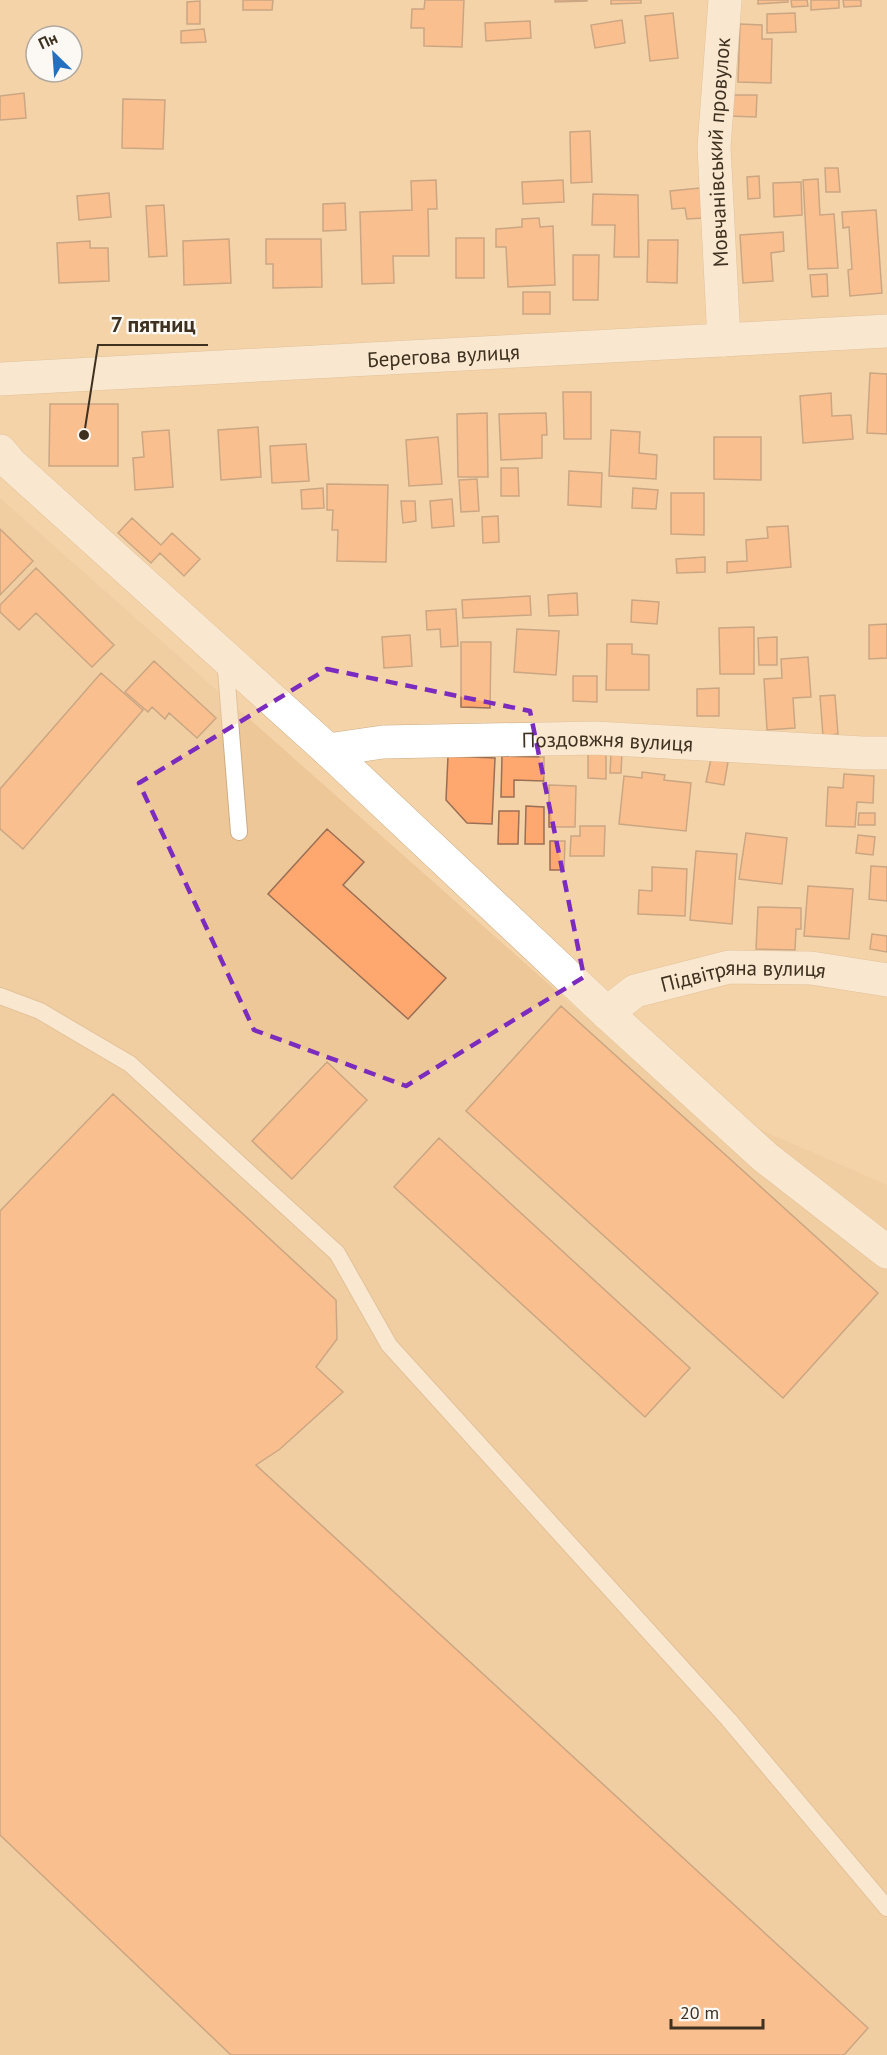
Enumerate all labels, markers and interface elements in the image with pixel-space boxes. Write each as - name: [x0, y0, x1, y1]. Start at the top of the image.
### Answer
- north arrow: [24, 24, 84, 84]
- text: Пн: [35, 27, 60, 53]
- street label: Мовчанівський провулок: [700, 36, 736, 268]
- callout: 7 пятниц: [98, 305, 208, 345]
- text: 7 пятниц: [111, 310, 195, 338]
- street label: Берегова вулиця: [366, 337, 520, 373]
- street label: Поздовжня вулиця: [521, 724, 694, 757]
- street label: Підвітряна вулиця: [657, 953, 828, 998]
- scale bar: [671, 1992, 762, 2030]
- text: 20 m: [680, 2001, 719, 2024]

